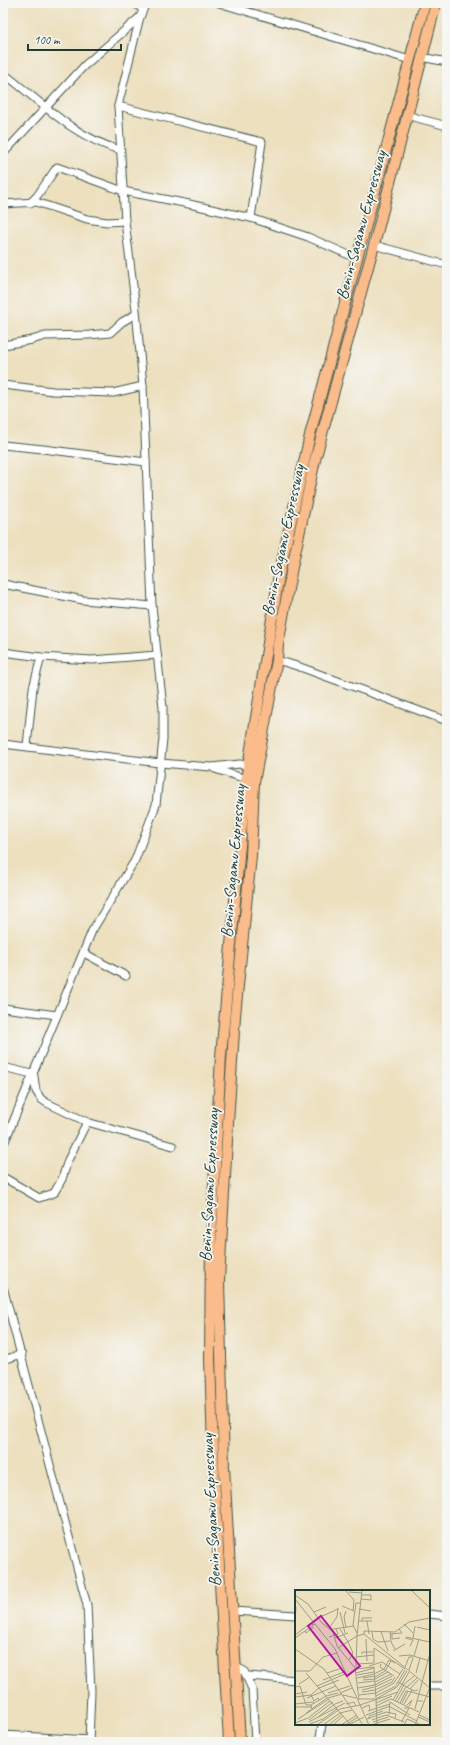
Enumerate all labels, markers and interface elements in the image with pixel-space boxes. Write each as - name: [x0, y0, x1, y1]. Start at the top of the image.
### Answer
- scale bar: [28, 26, 121, 52]
- text: 100 m: [34, 32, 61, 48]
- street label: Benin-Sagamu Expressway: [331, 147, 391, 302]
- street label: Benin-Sagamu Expressway: [257, 462, 309, 617]
- street label: Benin-Sagamu Expressway: [216, 782, 250, 938]
- street label: Benin-Sagamu Expressway: [194, 1107, 224, 1262]
- street label: Benin-Sagamu Expressway: [196, 1432, 226, 1587]
- inset map: [295, 1590, 430, 1725]

